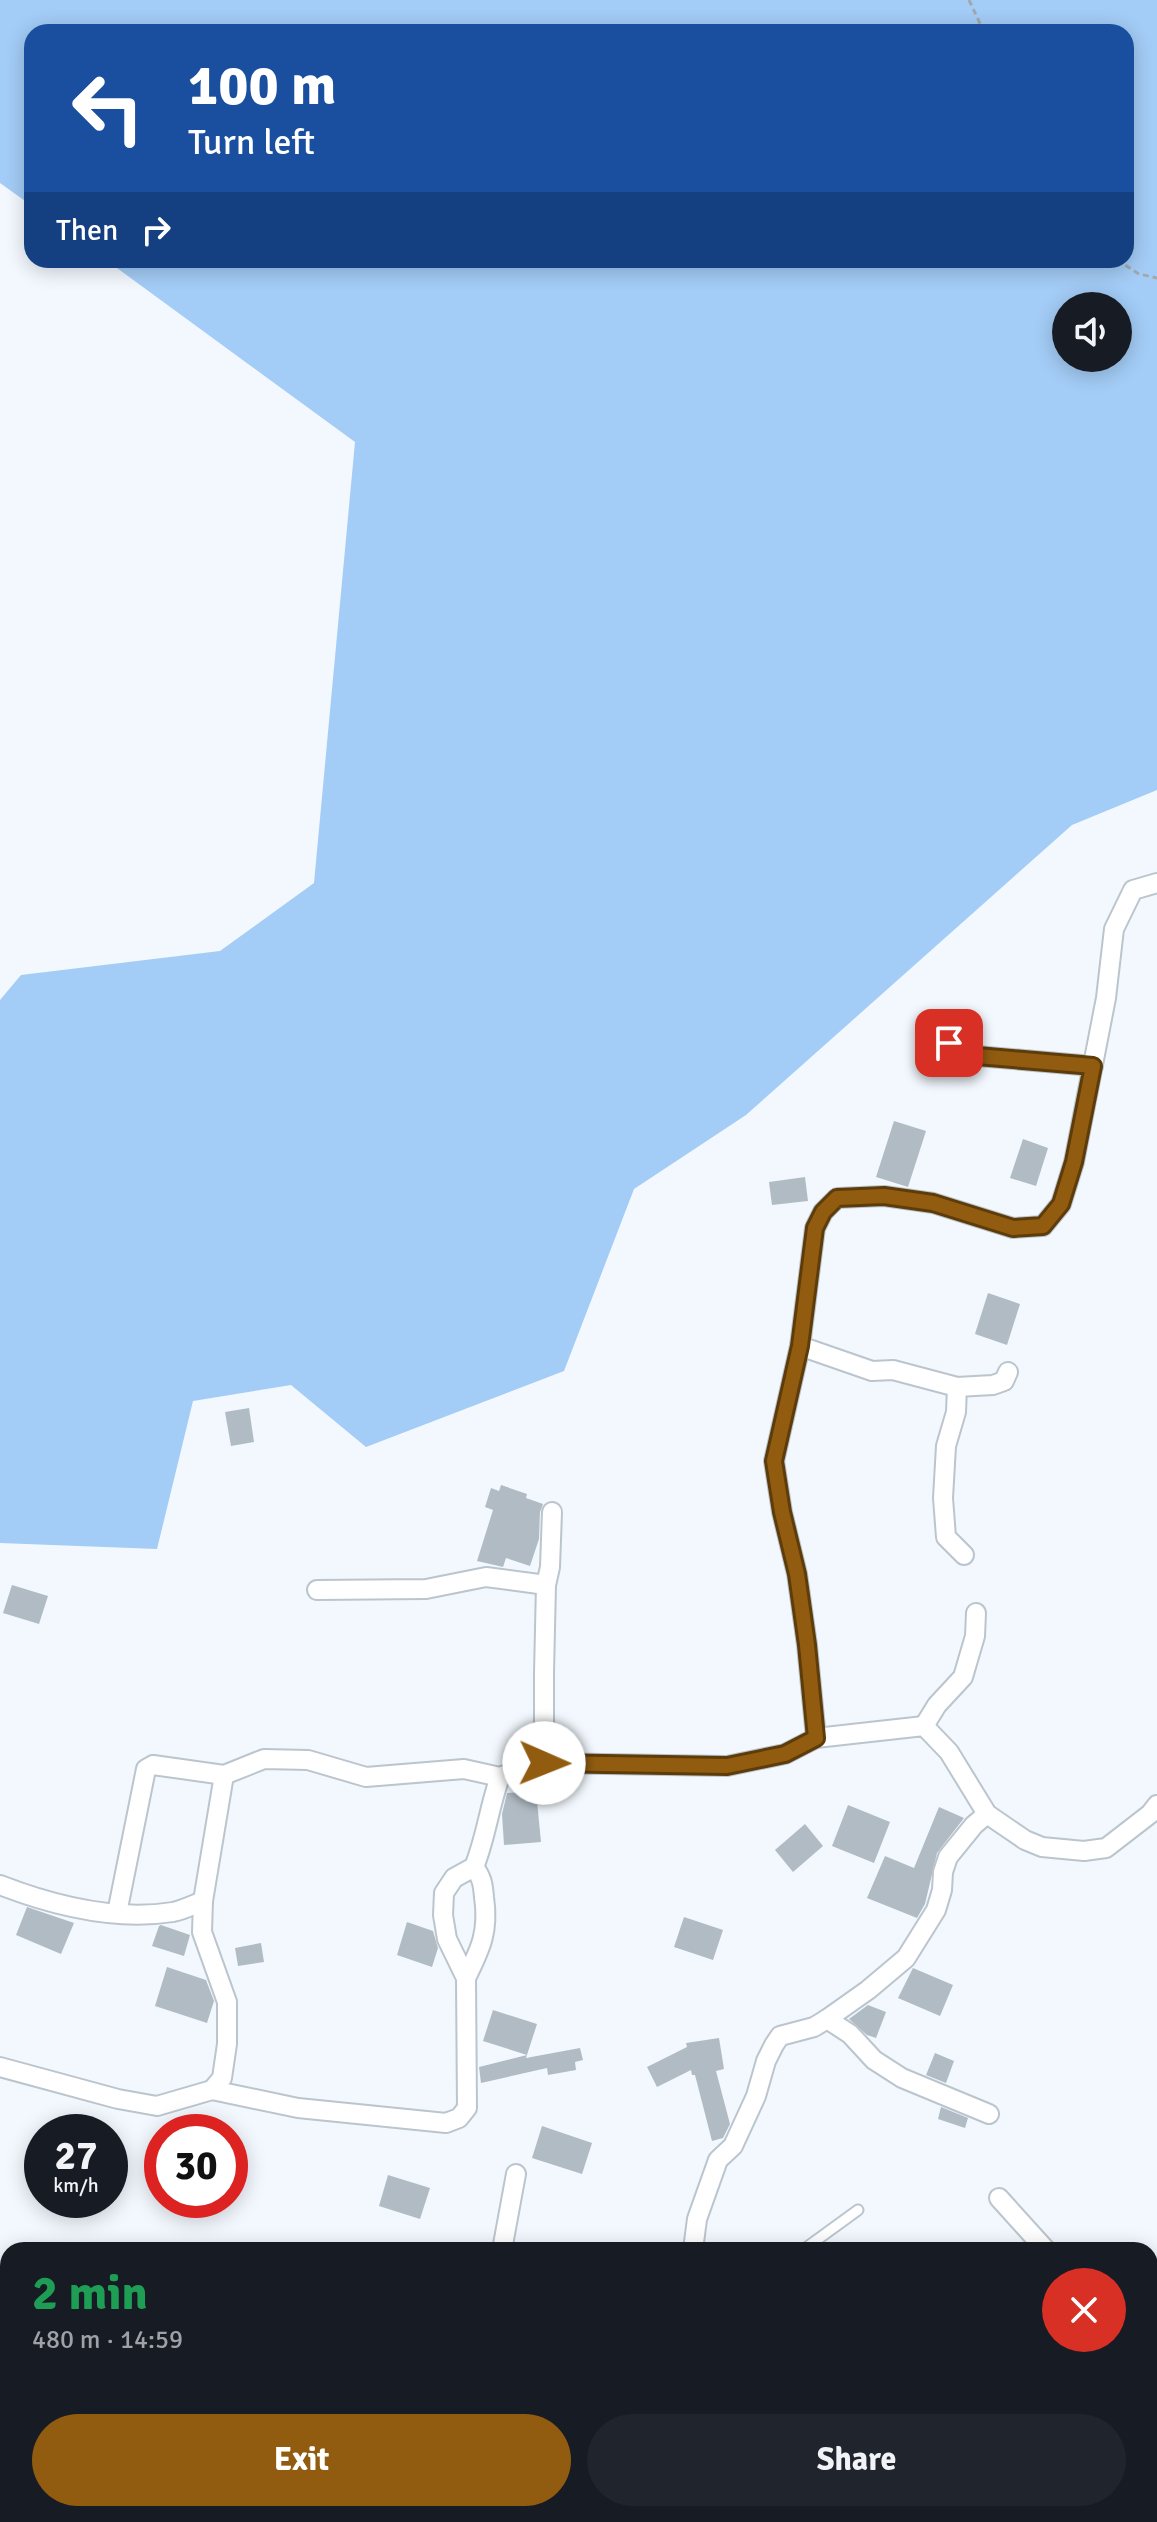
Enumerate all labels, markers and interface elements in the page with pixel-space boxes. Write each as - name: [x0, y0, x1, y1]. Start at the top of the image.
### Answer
- text: 100 m: [188, 51, 336, 120]
- icon: left: [56, 56, 160, 160]
- text: Turn left: [188, 120, 315, 165]
- icon: right: [134, 208, 178, 252]
- text: Then: [56, 212, 118, 249]
- map controls: [1052, 292, 1132, 372]
- button: sound: [1052, 292, 1132, 372]
- pin: [915, 1009, 983, 1077]
- icon: arrive: [927, 1021, 971, 1065]
- position arrow: [502, 1721, 586, 1805]
- speed limit sign: 30: [144, 2114, 248, 2218]
- text: 27: [54, 2131, 98, 2181]
- text: km/h: [53, 2173, 99, 2198]
- text: 2 min: [32, 2264, 148, 2323]
- button: close: [1042, 2268, 1126, 2352]
- text: 480 m · 14:59: [32, 2324, 183, 2356]
- button: Exit: [32, 2414, 571, 2506]
- button: Share: [587, 2414, 1126, 2506]

